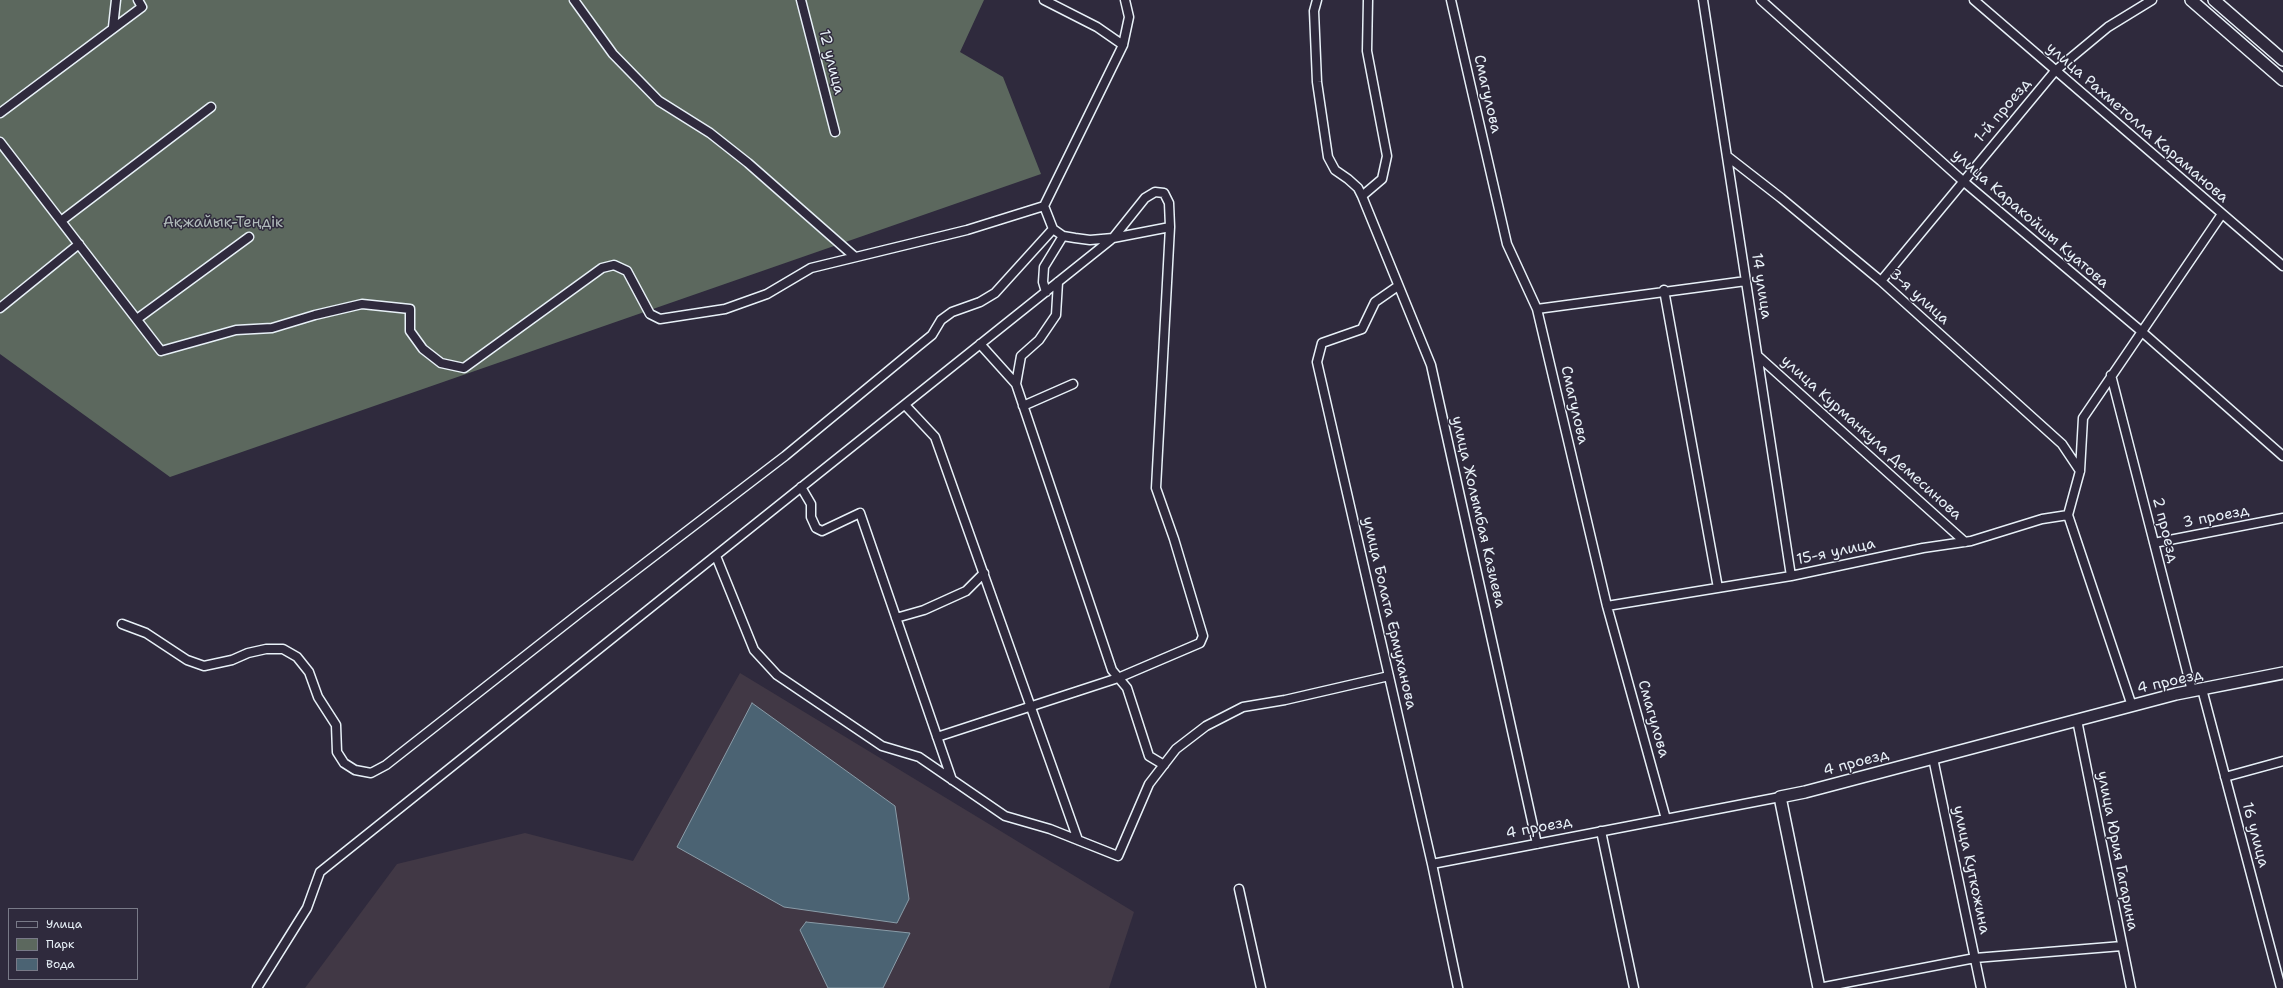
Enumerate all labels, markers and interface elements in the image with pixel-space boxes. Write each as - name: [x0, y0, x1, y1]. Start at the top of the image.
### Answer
- street label: 12 улица: [814, 28, 848, 96]
- street label: улица Рахметолла Караманова: [2042, 39, 2232, 207]
- street label: Смагулова: [1469, 53, 1505, 135]
- street label: 1-й проезд: [1971, 75, 2035, 147]
- street label: улица Каракойшы Куатова: [1948, 146, 2112, 292]
- park label: Ақжайық-Теңдік: [163, 214, 283, 232]
- street label: 14 улица: [1747, 252, 1775, 320]
- street label: 3-я улица: [1885, 265, 1953, 329]
- street label: улица Курманкула Демесинова: [1777, 352, 1965, 524]
- street label: Смагулова: [1556, 364, 1592, 446]
- street label: улица Жолымбая Казиева: [1447, 414, 1509, 610]
- street label: 2 проезд: [2148, 495, 2182, 565]
- street label: 3 проезд: [2181, 502, 2251, 532]
- street label: улица Болата Ермуханова: [1358, 515, 1420, 711]
- street label: 15-я улица: [1795, 535, 1877, 569]
- street label: 4 проезд: [2135, 666, 2205, 698]
- street label: Смагулова: [1633, 678, 1673, 760]
- street label: 4 проезд: [1821, 746, 1891, 780]
- street label: улица Юрия Гагарина: [2093, 770, 2141, 932]
- street label: 16 улица: [2238, 801, 2272, 869]
- street label: улица Куткожина: [1949, 804, 1993, 936]
- street label: 4 проезд: [1504, 813, 1574, 843]
- legend: [8, 908, 138, 980]
- text: Улица: [46, 916, 82, 932]
- text: Парк: [46, 936, 74, 952]
- text: Вода: [46, 956, 75, 972]

